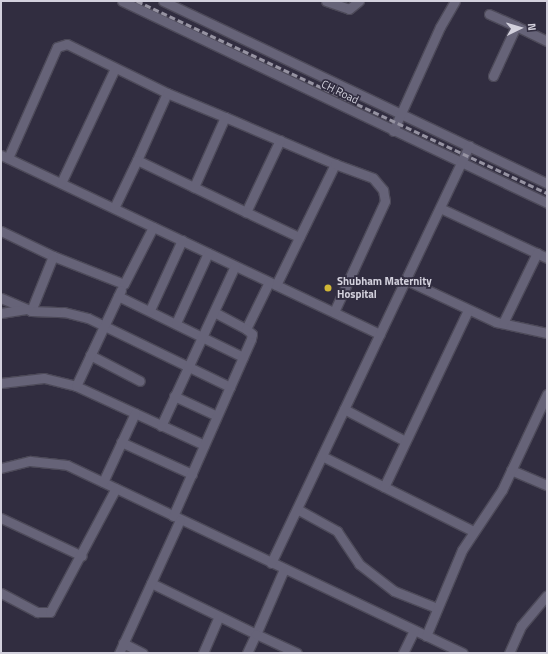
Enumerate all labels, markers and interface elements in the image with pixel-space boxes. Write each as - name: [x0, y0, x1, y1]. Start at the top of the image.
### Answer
- north arrow: [500, 8, 540, 48]
- text: N: [524, 22, 540, 31]
- street label: CH Road: [319, 77, 361, 107]
- place label: Shubham Maternity Hospital: [337, 275, 432, 301]
- marker: Shubham Maternity Hospital: [322, 282, 334, 294]

